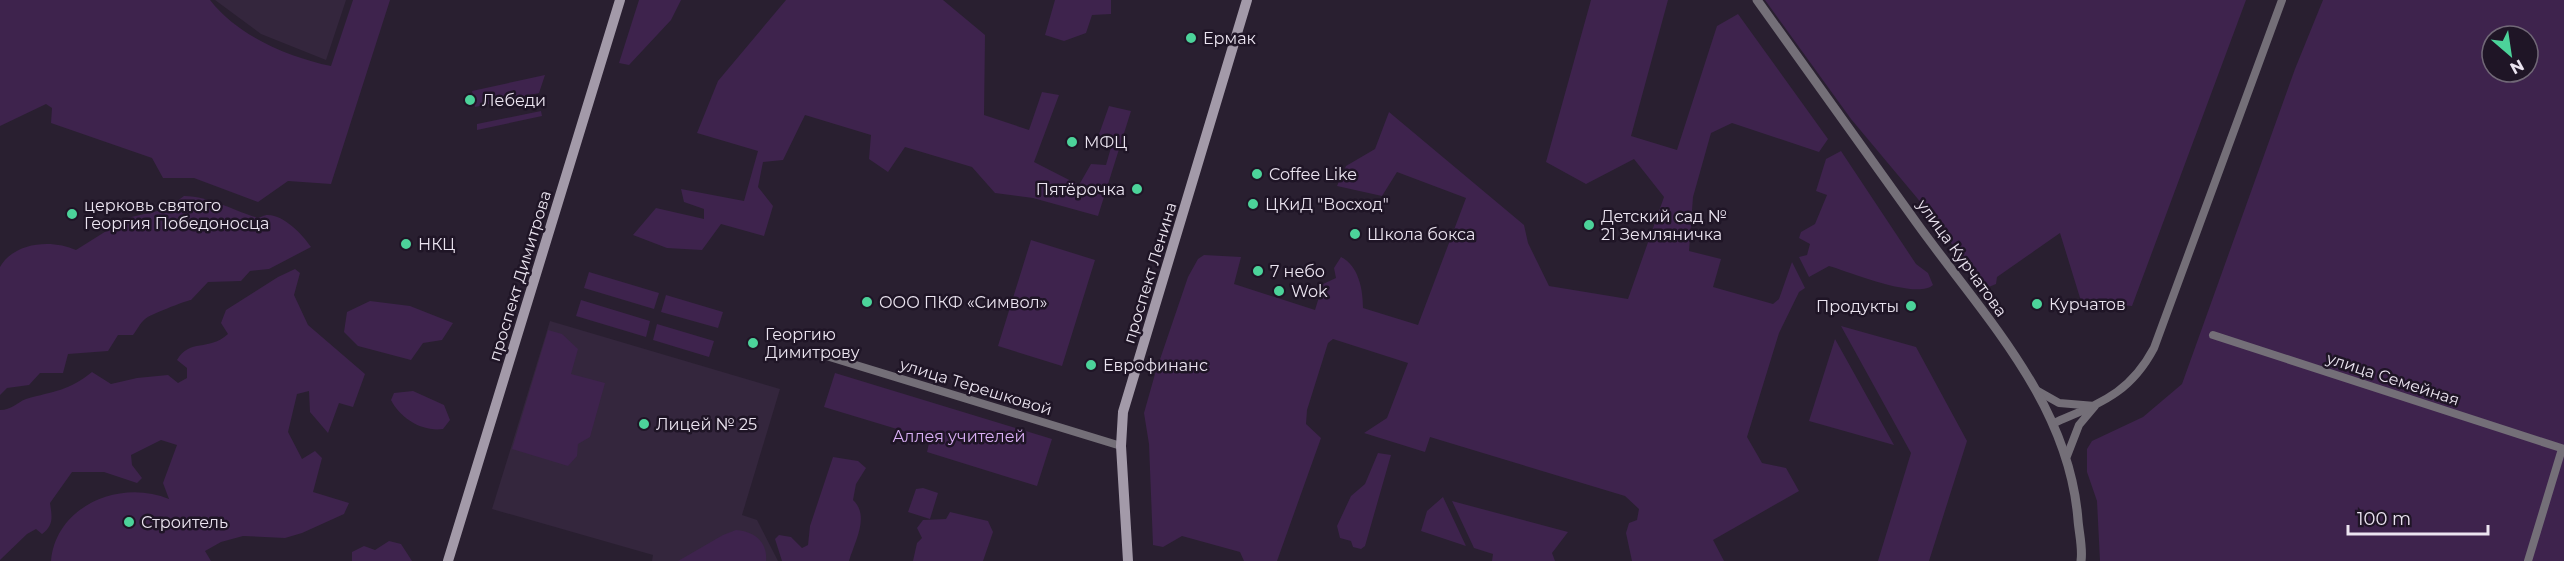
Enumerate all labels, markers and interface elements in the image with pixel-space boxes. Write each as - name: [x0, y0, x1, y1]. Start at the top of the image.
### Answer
- north arrow: [2480, 24, 2540, 84]
- place label: Ермак: [1203, 29, 1256, 48]
- marker: Ермак: [1184, 31, 1198, 45]
- text: N: [2507, 55, 2527, 78]
- place label: Лебеди: [482, 91, 546, 110]
- marker: Лебеди: [463, 93, 477, 107]
- place label: МФЦ: [1084, 133, 1127, 152]
- marker: МФЦ: [1065, 135, 1079, 149]
- place label: Coffee Like: [1269, 165, 1357, 184]
- marker: Coffee Like: [1250, 167, 1264, 181]
- place label: Пятёрочка: [1036, 180, 1125, 199]
- marker: Пятёрочка: [1130, 182, 1144, 196]
- street label: проспект Димитрова: [485, 188, 555, 364]
- place label: ЦКиД "Восход": [1265, 195, 1389, 214]
- street label: улица Курчатова: [1913, 195, 2011, 320]
- place label: церковь святого Георгия Победоносца: [84, 196, 269, 233]
- marker: ЦКиД "Восход": [1246, 197, 1260, 211]
- street label: проспект Ленина: [1119, 200, 1181, 346]
- marker: церковь святого Георгия Победоносца: [65, 207, 79, 221]
- place label: Детский сад № 21 Земляничка: [1601, 207, 1727, 244]
- marker: Детский сад № 21 Земляничка: [1582, 218, 1596, 232]
- place label: Школа бокса: [1367, 225, 1475, 244]
- marker: Школа бокса: [1348, 227, 1362, 241]
- place label: НКЦ: [418, 235, 455, 254]
- marker: НКЦ: [399, 237, 413, 251]
- place label: 7 небо: [1270, 262, 1325, 281]
- marker: 7 небо: [1251, 264, 1265, 278]
- place label: Wok: [1291, 282, 1328, 301]
- marker: Wok: [1272, 284, 1286, 298]
- place label: ООО ПКФ «Символ»: [879, 293, 1047, 312]
- marker: ООО ПКФ «Символ»: [860, 295, 874, 309]
- place label: Курчатов: [2049, 295, 2126, 314]
- place label: Продукты: [1816, 297, 1899, 316]
- marker: Курчатов: [2030, 297, 2044, 311]
- marker: Продукты: [1904, 299, 1918, 313]
- place label: Георгию Димитрову: [765, 325, 860, 362]
- marker: Георгию Димитрову: [746, 336, 760, 350]
- street label: улица Семейная: [2323, 348, 2462, 409]
- street label: улица Терешковой: [897, 354, 1055, 419]
- place label: Еврофинанс: [1103, 356, 1208, 375]
- marker: Еврофинанс: [1084, 358, 1098, 372]
- place label: Лицей № 25: [656, 415, 757, 434]
- marker: Лицей № 25: [637, 417, 651, 431]
- park label: Аллея учителей: [892, 427, 1026, 446]
- scale bar: [2348, 498, 2488, 536]
- text: 100 m: [2357, 508, 2411, 530]
- place label: Строитель: [141, 513, 228, 532]
- marker: Строитель: [122, 515, 136, 529]

